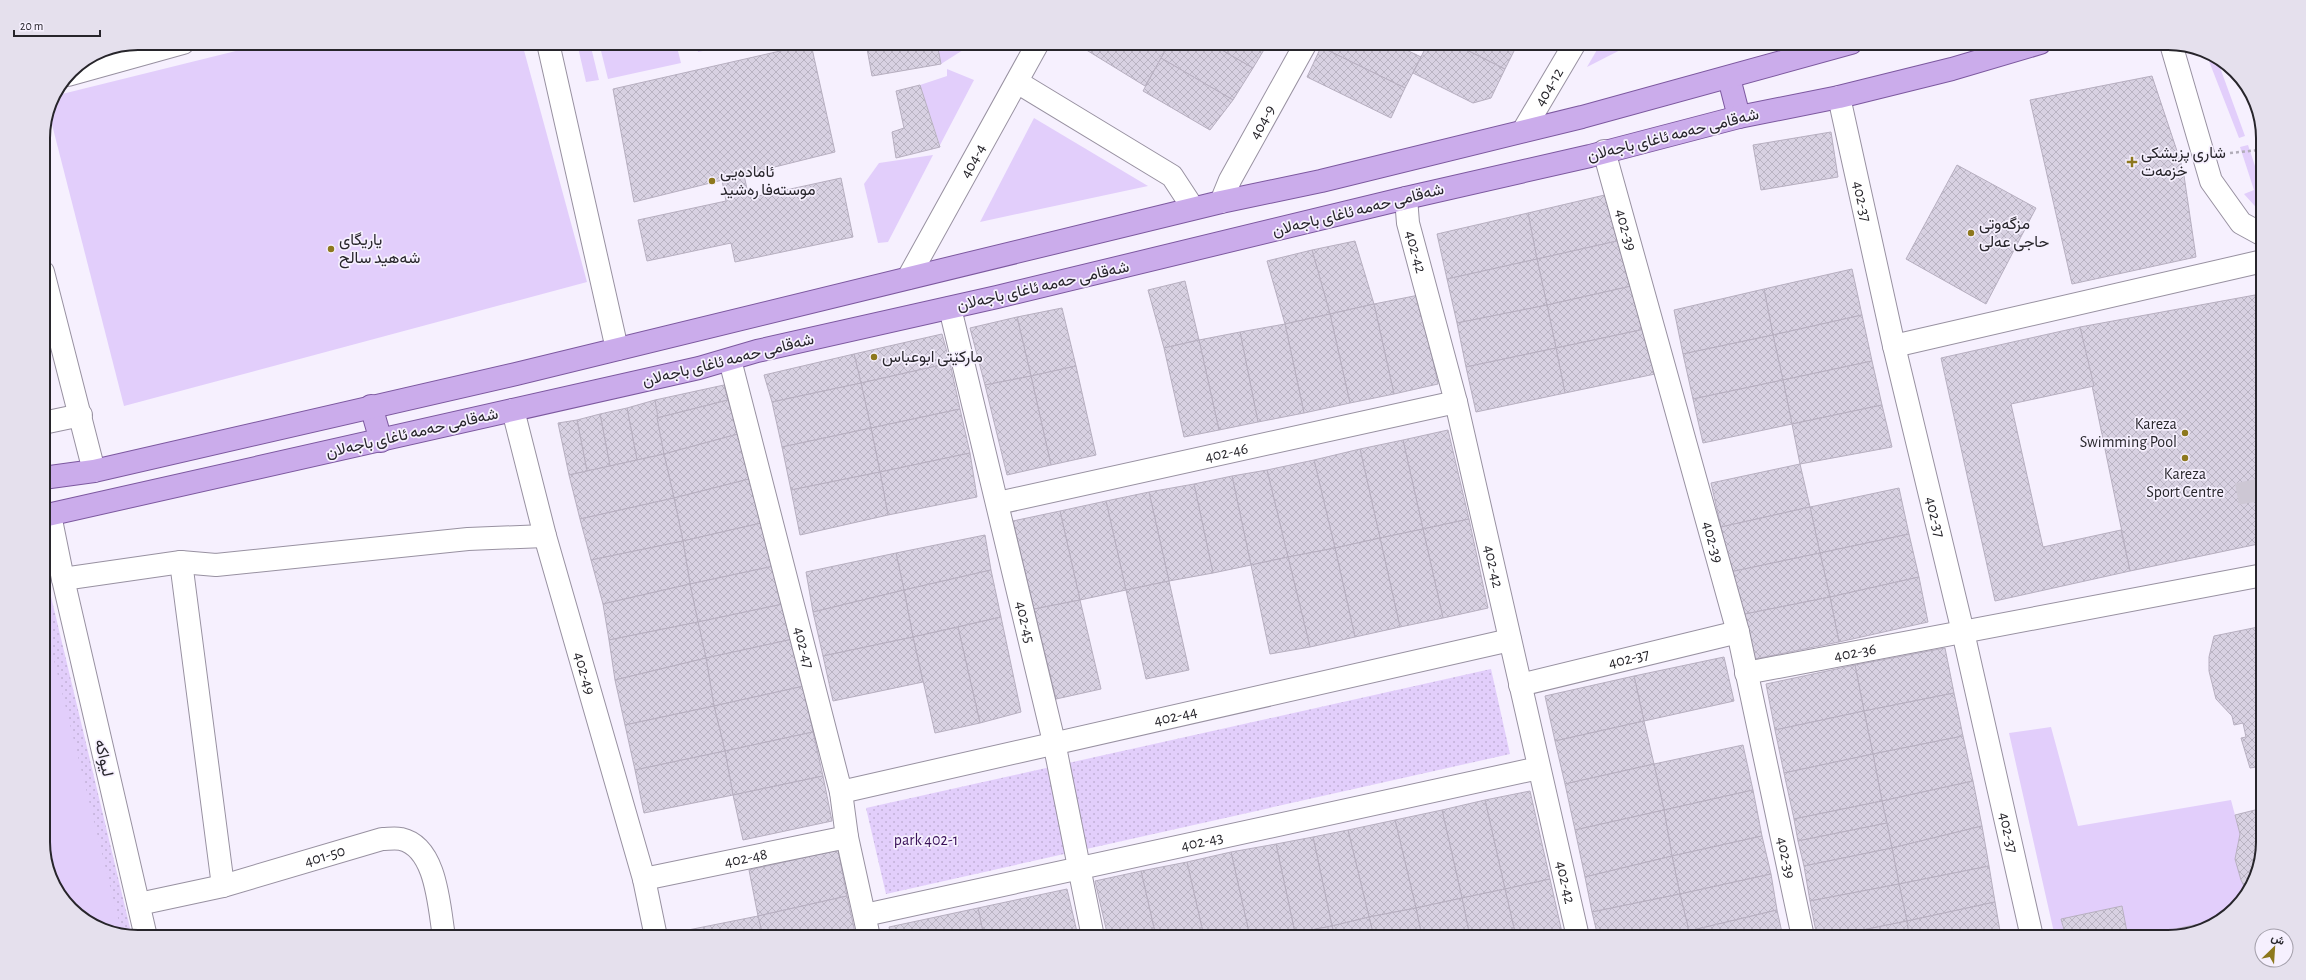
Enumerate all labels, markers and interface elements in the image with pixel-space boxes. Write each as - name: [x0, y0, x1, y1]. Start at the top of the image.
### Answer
- scale bar: [14, 12, 100, 38]
- text: 20 m: [20, 20, 43, 32]
- street label: 404-12: [1531, 65, 1566, 109]
- street label: 404-9: [1246, 102, 1278, 142]
- street label: شەقامی حەمە ئاغای باجەلان: [1586, 106, 1761, 166]
- street label: 404-4: [957, 141, 989, 181]
- place label: شاری پزیشکی خزمەت: [2141, 145, 2226, 181]
- marker: شاری پزیشکی خزمەت: [2126, 156, 2138, 168]
- place label: ئامادەیی موستەفا رەشید: [720, 164, 815, 200]
- marker: ئامادەیی موستەفا رەشید: [707, 176, 717, 186]
- street label: 402-37: [1850, 179, 1874, 224]
- street label: شەقامی حەمە ئاغای باجەلان: [1271, 181, 1446, 241]
- street label: 402-39: [1613, 207, 1639, 253]
- place label: مزگەوتی حاجی عەلی: [1979, 216, 2050, 252]
- marker: مزگەوتی حاجی عەلی: [1966, 228, 1976, 238]
- street label: 402-42: [1402, 229, 1429, 275]
- place label: یاریگای شەهید سالح: [339, 232, 420, 269]
- marker: یاریگای شەهید سالح: [326, 244, 336, 254]
- street label: شەقامی حەمە ئاغای باجەلان: [955, 258, 1131, 316]
- street label: شەقامی حەمە ئاغای باجەلان: [641, 331, 816, 391]
- place label: مارکێتی ابوعباس: [882, 349, 983, 367]
- marker: مارکێتی ابوعباس: [869, 352, 879, 362]
- street label: شەقامی حەمە ئاغای باجەلان: [324, 405, 500, 463]
- place label: Kareza Swimming Pool: [2080, 416, 2177, 450]
- marker: Kareza Swimming Pool: [2180, 428, 2190, 438]
- street label: 402-46: [1204, 440, 1250, 465]
- marker: Kareza Sport Centre: [2180, 453, 2190, 463]
- place label: Kareza Sport Centre: [2146, 466, 2224, 500]
- street label: 402-37: [1923, 495, 1948, 540]
- street label: 402-39: [1700, 519, 1726, 565]
- street label: 402-42: [1481, 543, 1506, 589]
- street label: 402-45: [1013, 599, 1038, 645]
- street label: 402-47: [791, 625, 817, 671]
- street label: 402-36: [1833, 641, 1877, 664]
- street label: 402-37: [1607, 646, 1651, 671]
- street label: 402-49: [571, 650, 598, 697]
- street label: 402-44: [1152, 703, 1199, 729]
- street label: لیواکە: [90, 738, 116, 779]
- street label: 402-37: [1996, 811, 2021, 855]
- street label: 402-43: [1180, 829, 1225, 854]
- park label: park 402-1: [894, 832, 958, 848]
- street label: 402-39: [1774, 835, 1798, 880]
- street label: 401-50: [302, 842, 347, 870]
- street label: 402-48: [723, 846, 769, 870]
- street label: 402-42: [1553, 859, 1578, 905]
- north arrow: [2254, 928, 2294, 968]
- text: ش: [2269, 932, 2286, 948]

